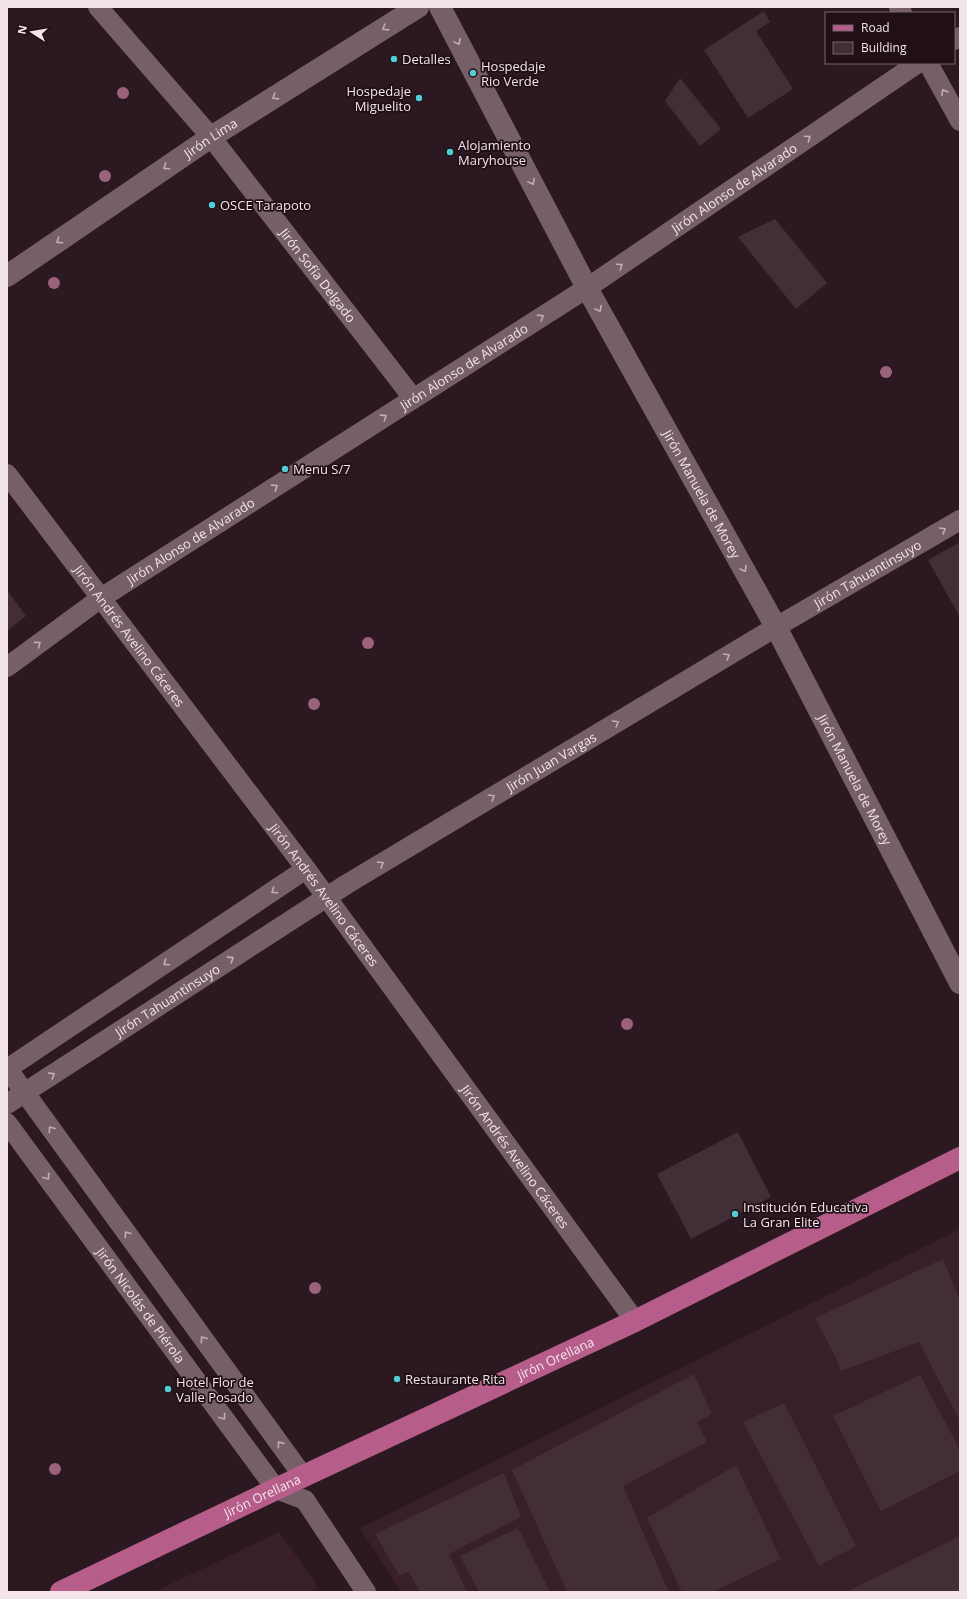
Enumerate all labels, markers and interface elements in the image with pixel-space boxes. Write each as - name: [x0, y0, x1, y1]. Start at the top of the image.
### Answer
- north arrow: [12, 12, 52, 52]
- legend: [825, 12, 955, 64]
- text: Road: [861, 19, 890, 36]
- one-way arrow: [382, 23, 389, 30]
- text: N: [13, 24, 30, 36]
- one-way arrow: [454, 37, 461, 45]
- text: Building: [861, 39, 907, 56]
- place label: Detalles: [402, 50, 451, 68]
- marker: Detalles: [389, 54, 399, 64]
- place label: Hospedaje Rio Verde: [481, 57, 546, 90]
- marker: Hospedaje Rio Verde: [468, 68, 478, 78]
- place label: Hospedaje Miguelito: [346, 82, 411, 115]
- one-way arrow: [942, 89, 949, 96]
- one-way arrow: [272, 92, 279, 99]
- marker: Hospedaje Miguelito: [414, 93, 424, 103]
- street label: Jirón Lima: [178, 114, 241, 163]
- one-way arrow: [804, 135, 811, 143]
- place label: Alojamiento Maryhouse: [458, 136, 531, 169]
- street label: Jirón Alonso de Alvarado: [666, 139, 801, 238]
- marker: Alojamiento Maryhouse: [445, 147, 455, 157]
- one-way arrow: [163, 162, 170, 170]
- one-way arrow: [527, 177, 534, 185]
- place label: OSCE Tarapoto: [220, 196, 311, 214]
- marker: OSCE Tarapoto: [207, 200, 217, 210]
- street label: Jirón Sofía Delgado: [275, 223, 360, 326]
- one-way arrow: [56, 236, 63, 244]
- one-way arrow: [615, 264, 622, 271]
- one-way arrow: [594, 305, 602, 312]
- one-way arrow: [537, 314, 544, 322]
- street label: Jirón Alonso de Alvarado: [395, 319, 531, 415]
- one-way arrow: [380, 414, 387, 421]
- street label: Jirón Manuela de Morey: [658, 425, 745, 562]
- place label: Menu S/7: [293, 460, 351, 478]
- marker: Menu S/7: [280, 464, 290, 474]
- one-way arrow: [271, 484, 278, 492]
- street label: Jirón Alonso de Alvarado: [122, 493, 258, 589]
- one-way arrow: [939, 527, 946, 534]
- street label: Jirón Tahuantinsuyo: [809, 535, 925, 613]
- street label: Jirón Andrés Avelino Cáceres: [69, 560, 189, 710]
- one-way arrow: [739, 565, 746, 572]
- one-way arrow: [34, 642, 41, 649]
- one-way arrow: [723, 653, 730, 661]
- street label: Jirón Manuela de Morey: [813, 709, 896, 848]
- one-way arrow: [612, 720, 619, 728]
- street label: Jirón Juan Vargas: [501, 728, 600, 797]
- one-way arrow: [488, 794, 495, 802]
- street label: Jirón Andrés Avelino Cáceres: [264, 818, 383, 970]
- one-way arrow: [377, 861, 384, 869]
- one-way arrow: [271, 886, 278, 894]
- one-way arrow: [227, 957, 234, 964]
- one-way arrow: [163, 958, 170, 966]
- street label: Jirón Tahuantinsuyo: [110, 960, 223, 1042]
- one-way arrow: [47, 1073, 54, 1080]
- street label: Jirón Andrés Avelino Cáceres: [456, 1079, 574, 1232]
- one-way arrow: [48, 1126, 55, 1133]
- one-way arrow: [42, 1173, 50, 1180]
- place label: Institución Educativa La Gran Elite: [743, 1198, 868, 1231]
- marker: Institución Educativa La Gran Elite: [730, 1209, 740, 1219]
- one-way arrow: [124, 1231, 132, 1238]
- street label: Jirón Nicolás de Piérola: [91, 1242, 189, 1367]
- street label: Jirón Orellana: [512, 1332, 597, 1385]
- one-way arrow: [201, 1336, 208, 1343]
- place label: Restaurante Rita: [405, 1370, 505, 1388]
- place label: Hotel Flor de Valle Posado: [176, 1373, 254, 1406]
- marker: Restaurante Rita: [392, 1374, 402, 1384]
- marker: Hotel Flor de Valle Posado: [163, 1384, 173, 1394]
- one-way arrow: [218, 1413, 226, 1420]
- one-way arrow: [278, 1442, 285, 1449]
- street label: Jirón Orellana: [219, 1470, 304, 1523]

